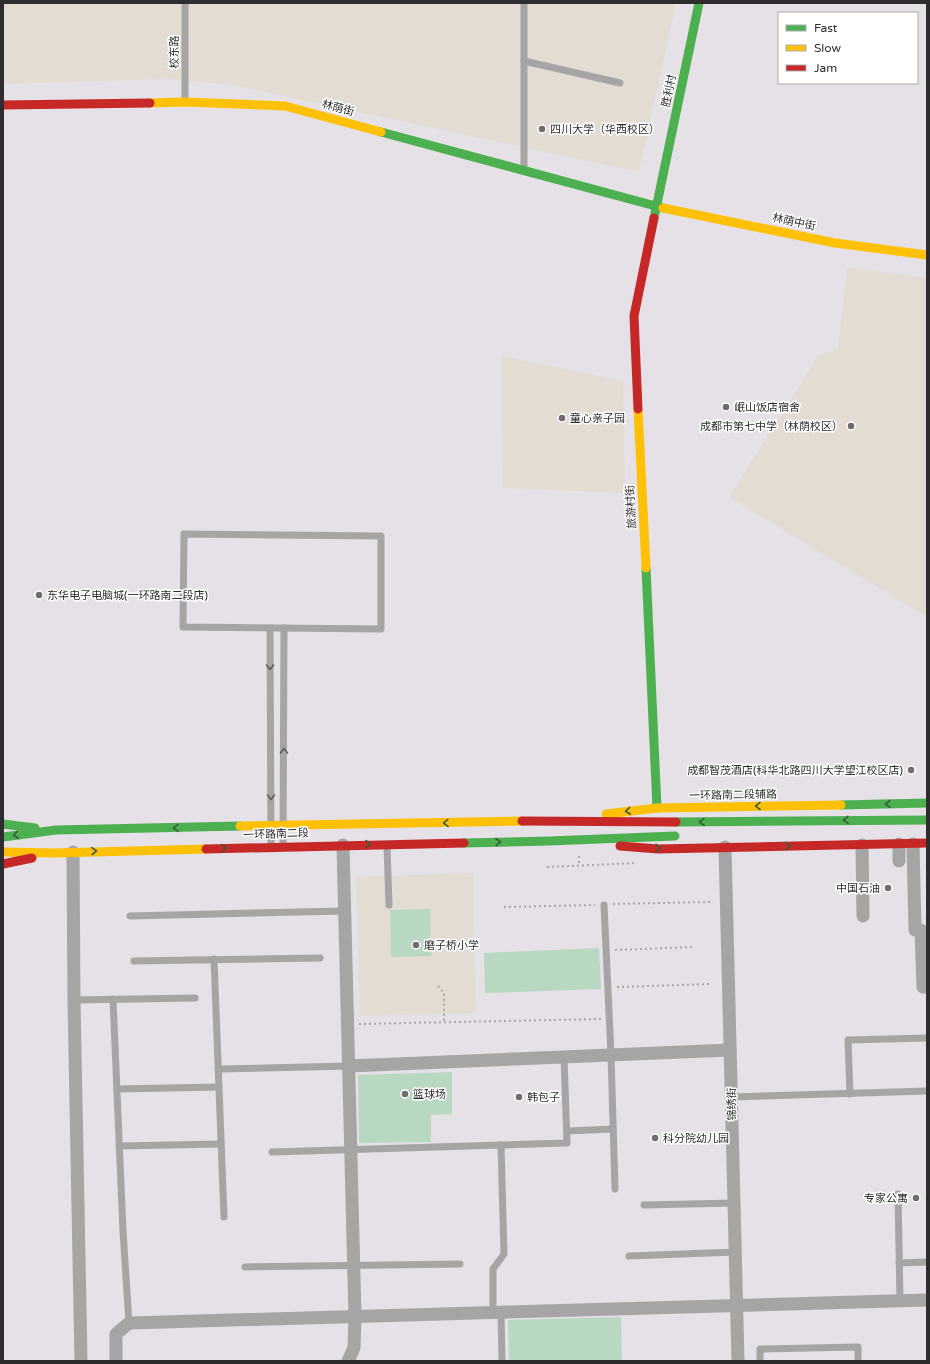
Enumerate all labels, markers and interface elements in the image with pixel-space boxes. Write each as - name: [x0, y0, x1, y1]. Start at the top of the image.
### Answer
- legend: [778, 12, 918, 84]
- text: Fast: [814, 21, 838, 35]
- street label: 校东路: [168, 36, 181, 69]
- text: Slow: [814, 41, 841, 55]
- text: Jam: [814, 61, 837, 75]
- street label: 胜利村: [659, 74, 679, 108]
- street label: 林荫街: [320, 97, 356, 119]
- place label: 四川大学（华西校区）: [550, 123, 660, 136]
- marker: 四川大学（华西校区）: [537, 124, 547, 134]
- street label: 林荫中街: [771, 211, 817, 233]
- place label: 岷山饭店宿舍: [734, 401, 800, 414]
- marker: 岷山饭店宿舍: [721, 402, 731, 412]
- place label: 童心亲子园: [570, 412, 625, 425]
- marker: 童心亲子园: [557, 413, 567, 423]
- place label: 成都市第七中学（林荫校区）: [700, 420, 843, 433]
- marker: 成都市第七中学（林荫校区）: [846, 421, 856, 431]
- street label: 旅游村街: [623, 485, 639, 529]
- place label: 东华电子电脑城(一环路南二段店): [47, 589, 208, 602]
- marker: 东华电子电脑城(一环路南二段店): [34, 590, 44, 600]
- one-way arrow: [266, 664, 274, 670]
- one-way arrow: [280, 748, 288, 754]
- place label: 成都智茂酒店(科华北路四川大学望江校区店): [687, 764, 903, 777]
- marker: 成都智茂酒店(科华北路四川大学望江校区店): [906, 765, 916, 775]
- street label: 一环路南二段辅路: [689, 788, 777, 802]
- one-way arrow: [267, 794, 275, 800]
- one-way arrow: [885, 799, 891, 808]
- one-way arrow: [755, 802, 761, 810]
- one-way arrow: [625, 807, 631, 816]
- one-way arrow: [843, 816, 849, 825]
- one-way arrow: [699, 818, 705, 826]
- one-way arrow: [443, 819, 449, 827]
- one-way arrow: [173, 824, 179, 832]
- street label: 一环路南二段: [243, 826, 309, 842]
- one-way arrow: [12, 831, 19, 840]
- one-way arrow: [495, 838, 501, 846]
- one-way arrow: [365, 840, 371, 848]
- one-way arrow: [785, 842, 791, 850]
- one-way arrow: [221, 843, 227, 852]
- one-way arrow: [655, 844, 661, 853]
- one-way arrow: [91, 847, 97, 855]
- place label: 中国石油: [836, 882, 880, 895]
- marker: 中国石油: [883, 883, 893, 893]
- place label: 磨子桥小学: [424, 939, 479, 952]
- marker: 磨子桥小学: [411, 940, 421, 950]
- street label: 锦绣街: [725, 1087, 739, 1121]
- place label: 篮球场: [413, 1088, 446, 1101]
- marker: 篮球场: [400, 1089, 410, 1099]
- place label: 韩包子: [527, 1091, 560, 1104]
- marker: 韩包子: [514, 1092, 524, 1102]
- place label: 科分院幼儿园: [663, 1132, 729, 1145]
- marker: 科分院幼儿园: [650, 1133, 660, 1143]
- place label: 专家公寓: [864, 1192, 908, 1205]
- marker: 专家公寓: [911, 1193, 921, 1203]

